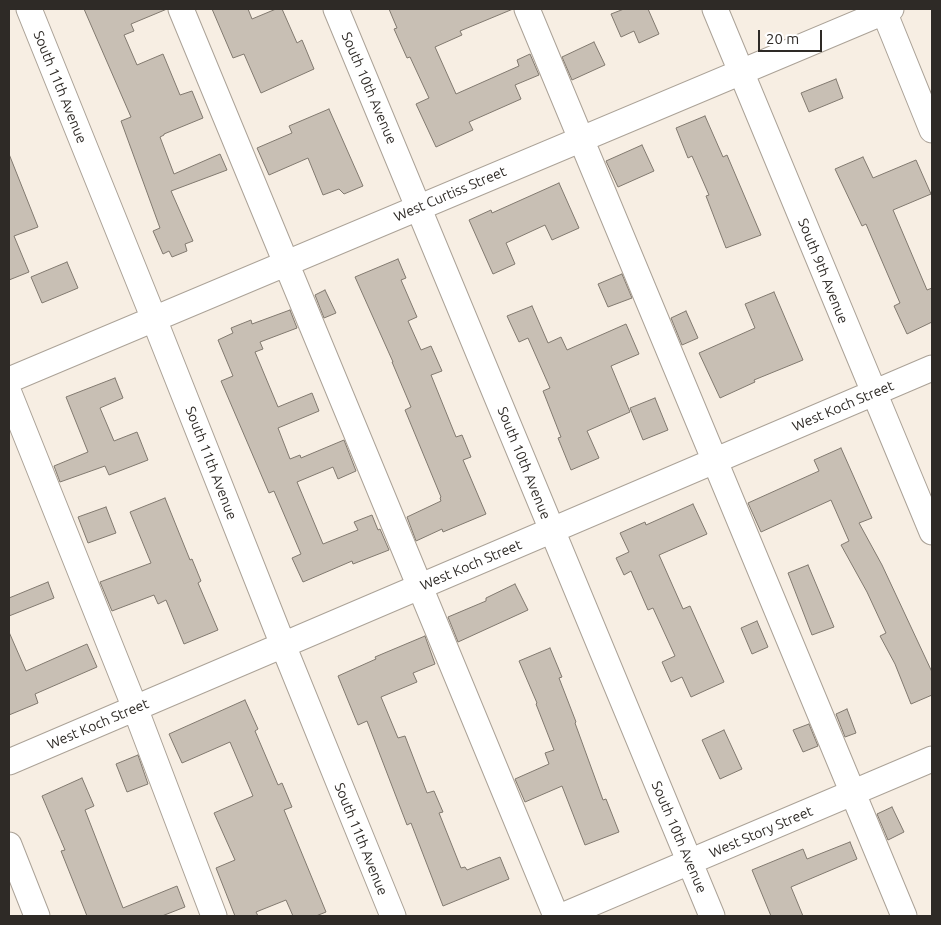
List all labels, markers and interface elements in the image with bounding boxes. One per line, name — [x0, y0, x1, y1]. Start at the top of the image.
scale bar — [761, 20, 825, 52]
street label: South 11th Avenue — [30, 28, 90, 146]
street label: South 10th Avenue — [338, 30, 400, 146]
text: 20 m — [766, 30, 799, 47]
street label: West Curtiss Street — [391, 163, 509, 225]
street label: South 9th Avenue — [794, 216, 852, 326]
street label: West Koch Street — [790, 377, 896, 435]
street label: South 11th Avenue — [182, 404, 240, 522]
street label: South 10th Avenue — [494, 404, 554, 522]
street label: West Koch Street — [418, 536, 524, 594]
street label: West Koch Street — [45, 695, 151, 753]
street label: South 10th Avenue — [648, 779, 710, 895]
street label: South 11th Avenue — [331, 780, 391, 898]
street label: West Story Street — [707, 803, 815, 861]

